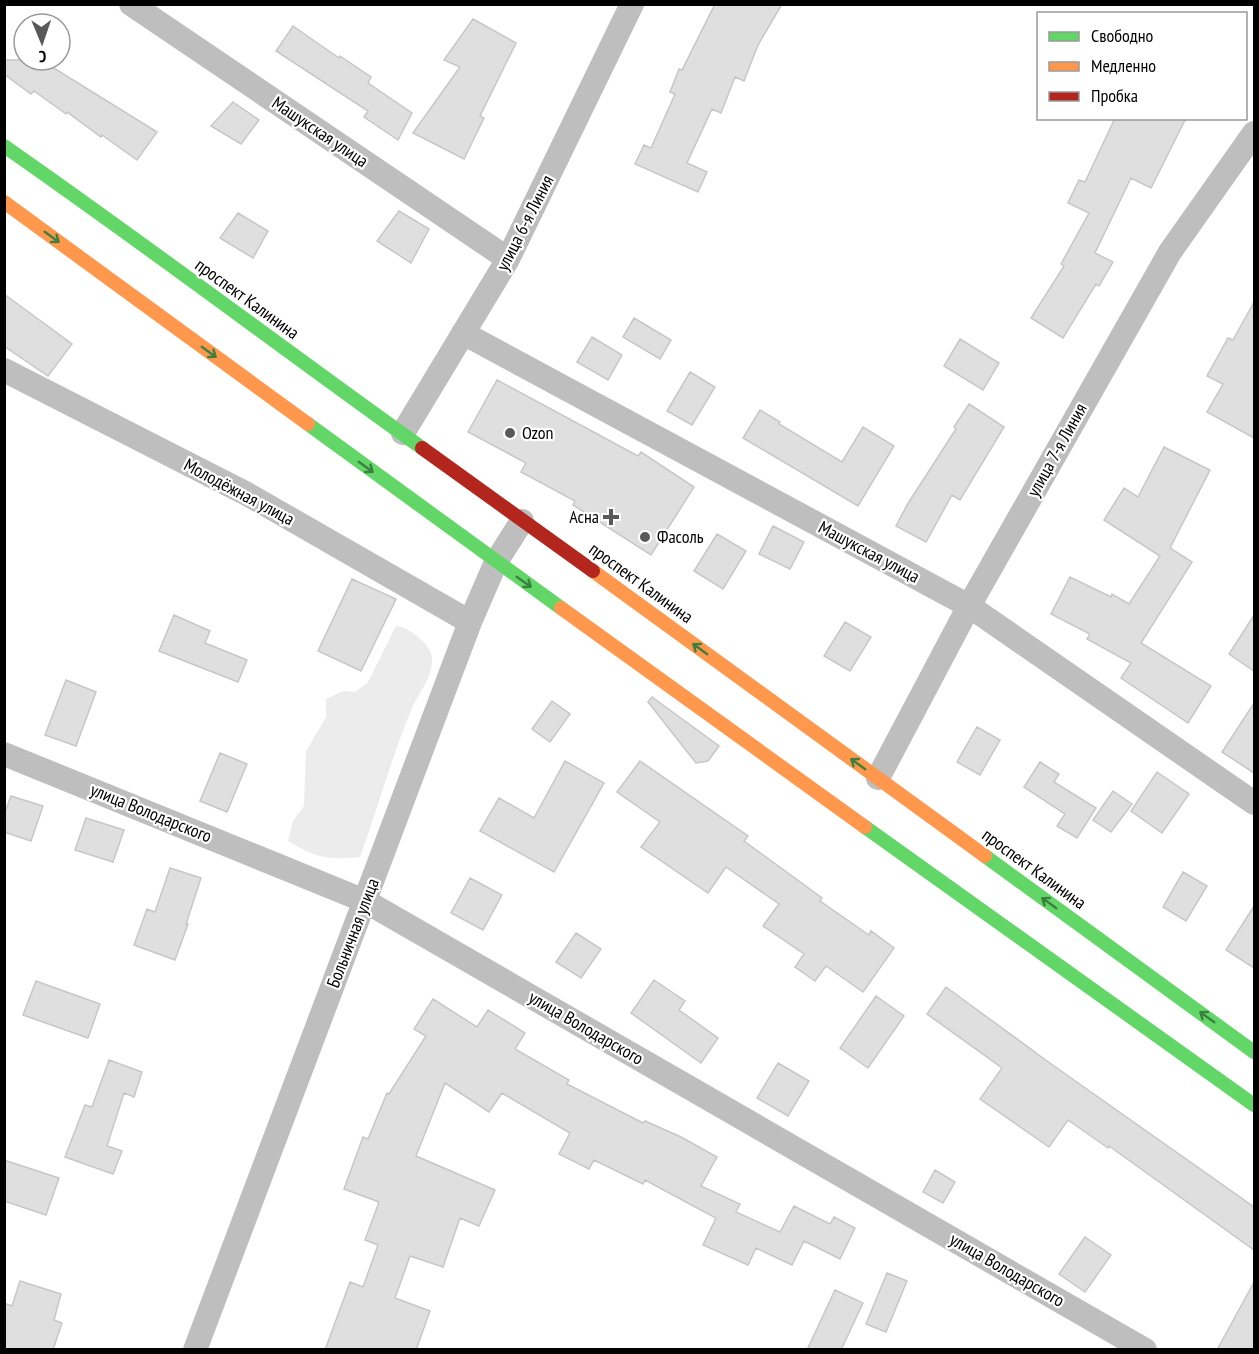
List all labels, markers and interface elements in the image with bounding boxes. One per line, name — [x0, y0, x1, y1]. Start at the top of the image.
north arrow — [12, 12, 72, 72]
legend — [1037, 12, 1247, 120]
text: Свободно — [1091, 24, 1154, 47]
text: С — [38, 47, 47, 67]
text: Медленно — [1091, 54, 1156, 77]
text: Пробка — [1091, 84, 1138, 107]
street label: Машукская улица — [268, 91, 373, 172]
street label: улица 6-я Линия — [491, 171, 559, 275]
one-way arrow — [43, 230, 59, 243]
street label: проспект Калинина — [191, 253, 304, 344]
one-way arrow — [201, 346, 217, 358]
street label: улица 7-я Линия — [1021, 399, 1092, 501]
place label: Ozon — [522, 421, 554, 444]
marker: Ozon — [503, 426, 517, 440]
street label: Молодёжная улица — [180, 453, 298, 530]
one-way arrow — [358, 461, 374, 473]
place label: Асна — [569, 505, 599, 528]
marker: Асна — [604, 510, 618, 524]
street label: Машукская улица — [815, 515, 924, 588]
place label: Фасоль — [657, 525, 704, 548]
marker: Фасоль — [638, 530, 652, 544]
street label: проспект Калинина — [585, 537, 698, 628]
one-way arrow — [515, 576, 532, 588]
one-way arrow — [693, 642, 709, 655]
one-way arrow — [850, 757, 866, 770]
street label: улица Володарского — [87, 778, 215, 847]
street label: проспект Калинина — [978, 823, 1091, 914]
street label: Больничная улица — [321, 875, 384, 991]
one-way arrow — [1042, 897, 1058, 909]
street label: улица Володарского — [525, 985, 648, 1070]
one-way arrow — [1200, 1011, 1216, 1024]
street label: улица Володарского — [946, 1227, 1069, 1312]

